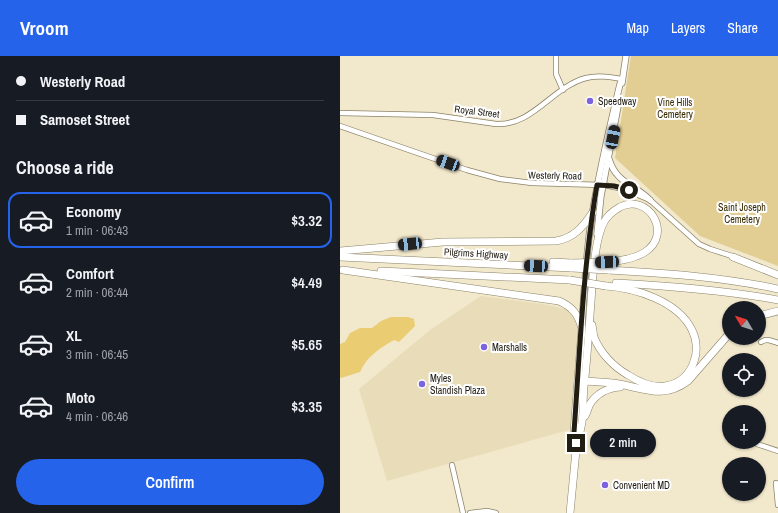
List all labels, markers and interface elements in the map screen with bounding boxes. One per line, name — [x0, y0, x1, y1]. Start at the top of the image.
text: Vroom — [20, 15, 69, 41]
text: Map — [627, 19, 649, 37]
text: Layers — [671, 19, 705, 37]
text: Share — [727, 19, 758, 37]
text: Westerly Road — [40, 71, 125, 92]
place label: Speedway — [598, 95, 637, 108]
marker: Speedway — [585, 96, 595, 106]
park label: Vine Hills Cemetery — [657, 96, 694, 121]
street label: Royal Street — [454, 102, 501, 121]
text: Samoset Street — [40, 109, 130, 130]
car — [605, 124, 621, 150]
car — [435, 153, 461, 173]
text: Choose a ride — [16, 155, 114, 180]
street label: Westerly Road — [528, 169, 582, 182]
route start — [620, 181, 638, 199]
text: Economy — [66, 201, 121, 222]
park label: Saint Joseph Cemetery — [718, 201, 766, 226]
icon: car — [18, 202, 54, 238]
text: $3.32 — [291, 210, 322, 231]
text: 1 min · 06:43 — [66, 222, 128, 239]
car — [397, 237, 423, 251]
street label: Pilgrims Highway — [444, 245, 509, 262]
car — [595, 256, 619, 268]
car — [524, 259, 548, 273]
text: Comfort — [66, 263, 114, 284]
icon: car — [18, 264, 54, 300]
text: $4.49 — [291, 272, 322, 293]
text: 2 min · 06:44 — [66, 284, 128, 301]
north arrow — [722, 301, 766, 345]
map controls — [722, 301, 766, 501]
text: XL — [66, 325, 82, 346]
icon: car — [18, 326, 54, 362]
text: $5.65 — [291, 334, 322, 355]
place label: Marshalls — [492, 341, 527, 354]
marker: Marshalls — [479, 342, 489, 352]
text: 3 min · 06:45 — [66, 346, 128, 363]
button: locate — [722, 353, 766, 397]
place label: Myles Standish Plaza — [430, 372, 486, 397]
marker: Myles Standish Plaza — [417, 379, 427, 389]
text: Moto — [66, 387, 95, 408]
icon: car — [18, 388, 54, 424]
text: $3.35 — [291, 396, 322, 417]
button: + — [722, 405, 766, 449]
text: 4 min · 06:46 — [66, 408, 128, 425]
callout: 2 min — [590, 429, 656, 457]
route end — [567, 434, 585, 452]
text: 2 min — [609, 434, 637, 451]
button: − — [722, 457, 766, 501]
button: Confirm — [16, 459, 324, 505]
place label: Convenient MD — [613, 479, 670, 492]
marker: Convenient MD — [600, 480, 610, 490]

